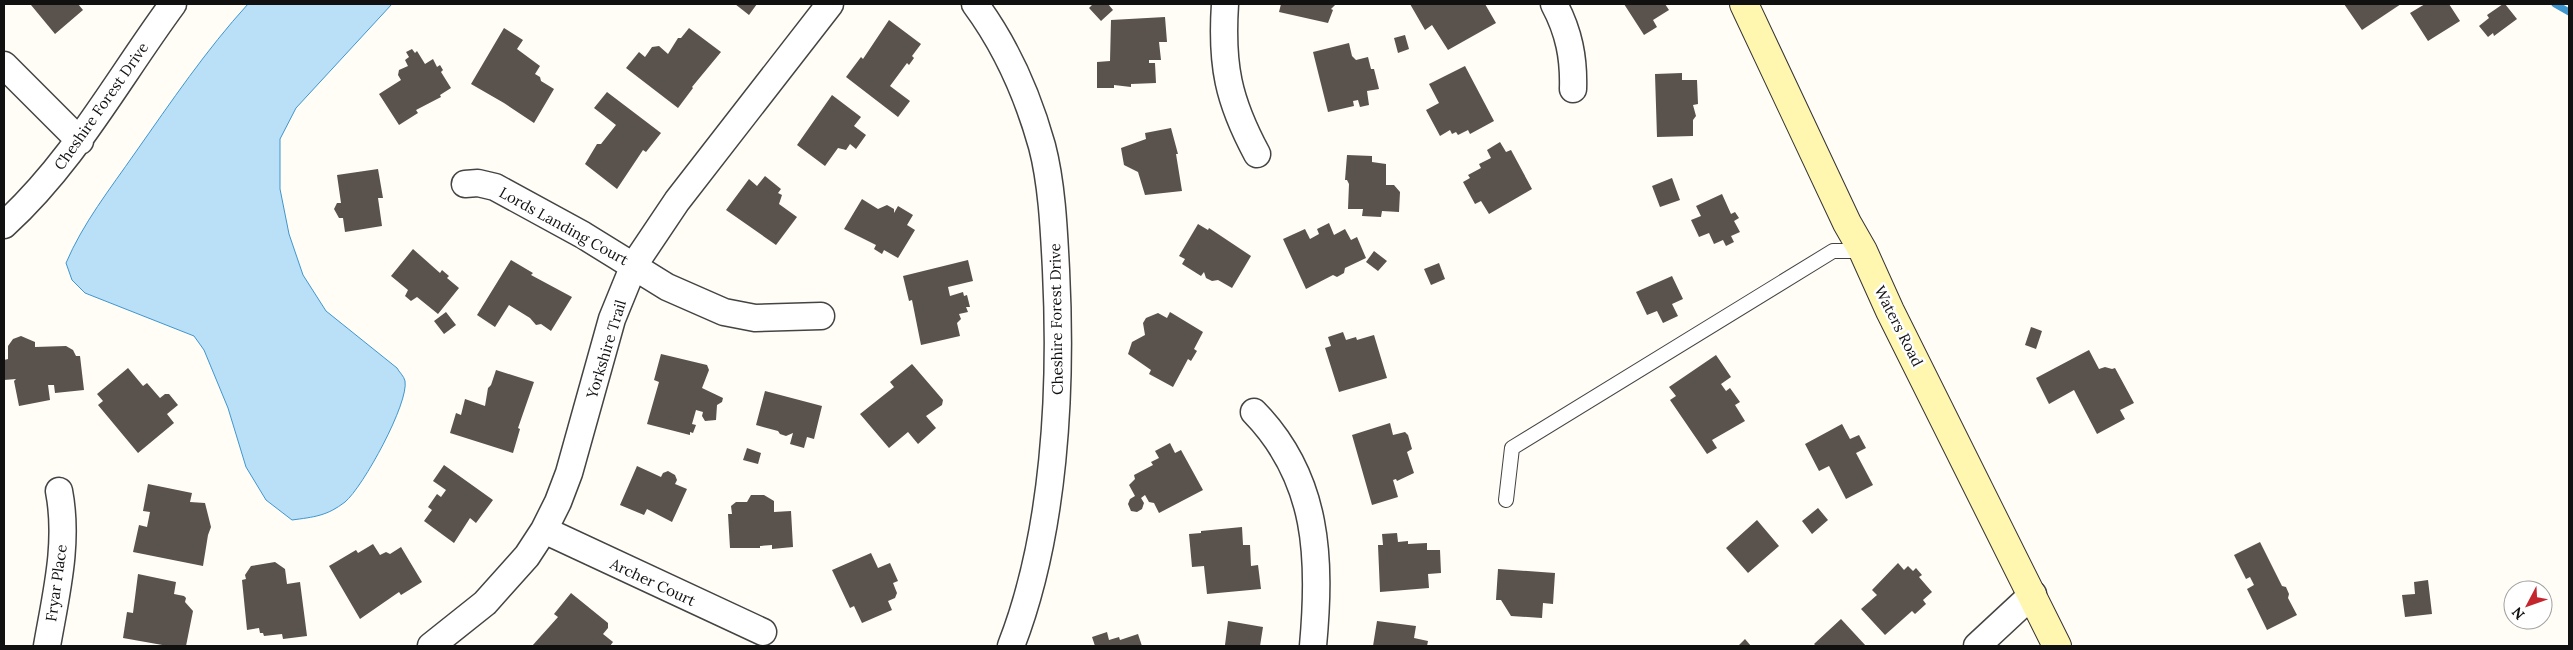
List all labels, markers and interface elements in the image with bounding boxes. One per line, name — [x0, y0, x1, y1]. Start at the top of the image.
street label: Cheshire Forest Drive — [50, 38, 152, 174]
street label: Lords Landing Court — [496, 183, 632, 269]
street label: Cheshire Forest Drive — [1045, 243, 1067, 395]
street label: Waters Road — [1871, 282, 1927, 370]
street label: Yorkshire Trail — [582, 297, 630, 402]
street label: Fryar Place — [41, 543, 71, 623]
street label: Archer Court — [606, 554, 699, 610]
north arrow — [2503, 580, 2553, 630]
text: N — [2508, 603, 2529, 624]

